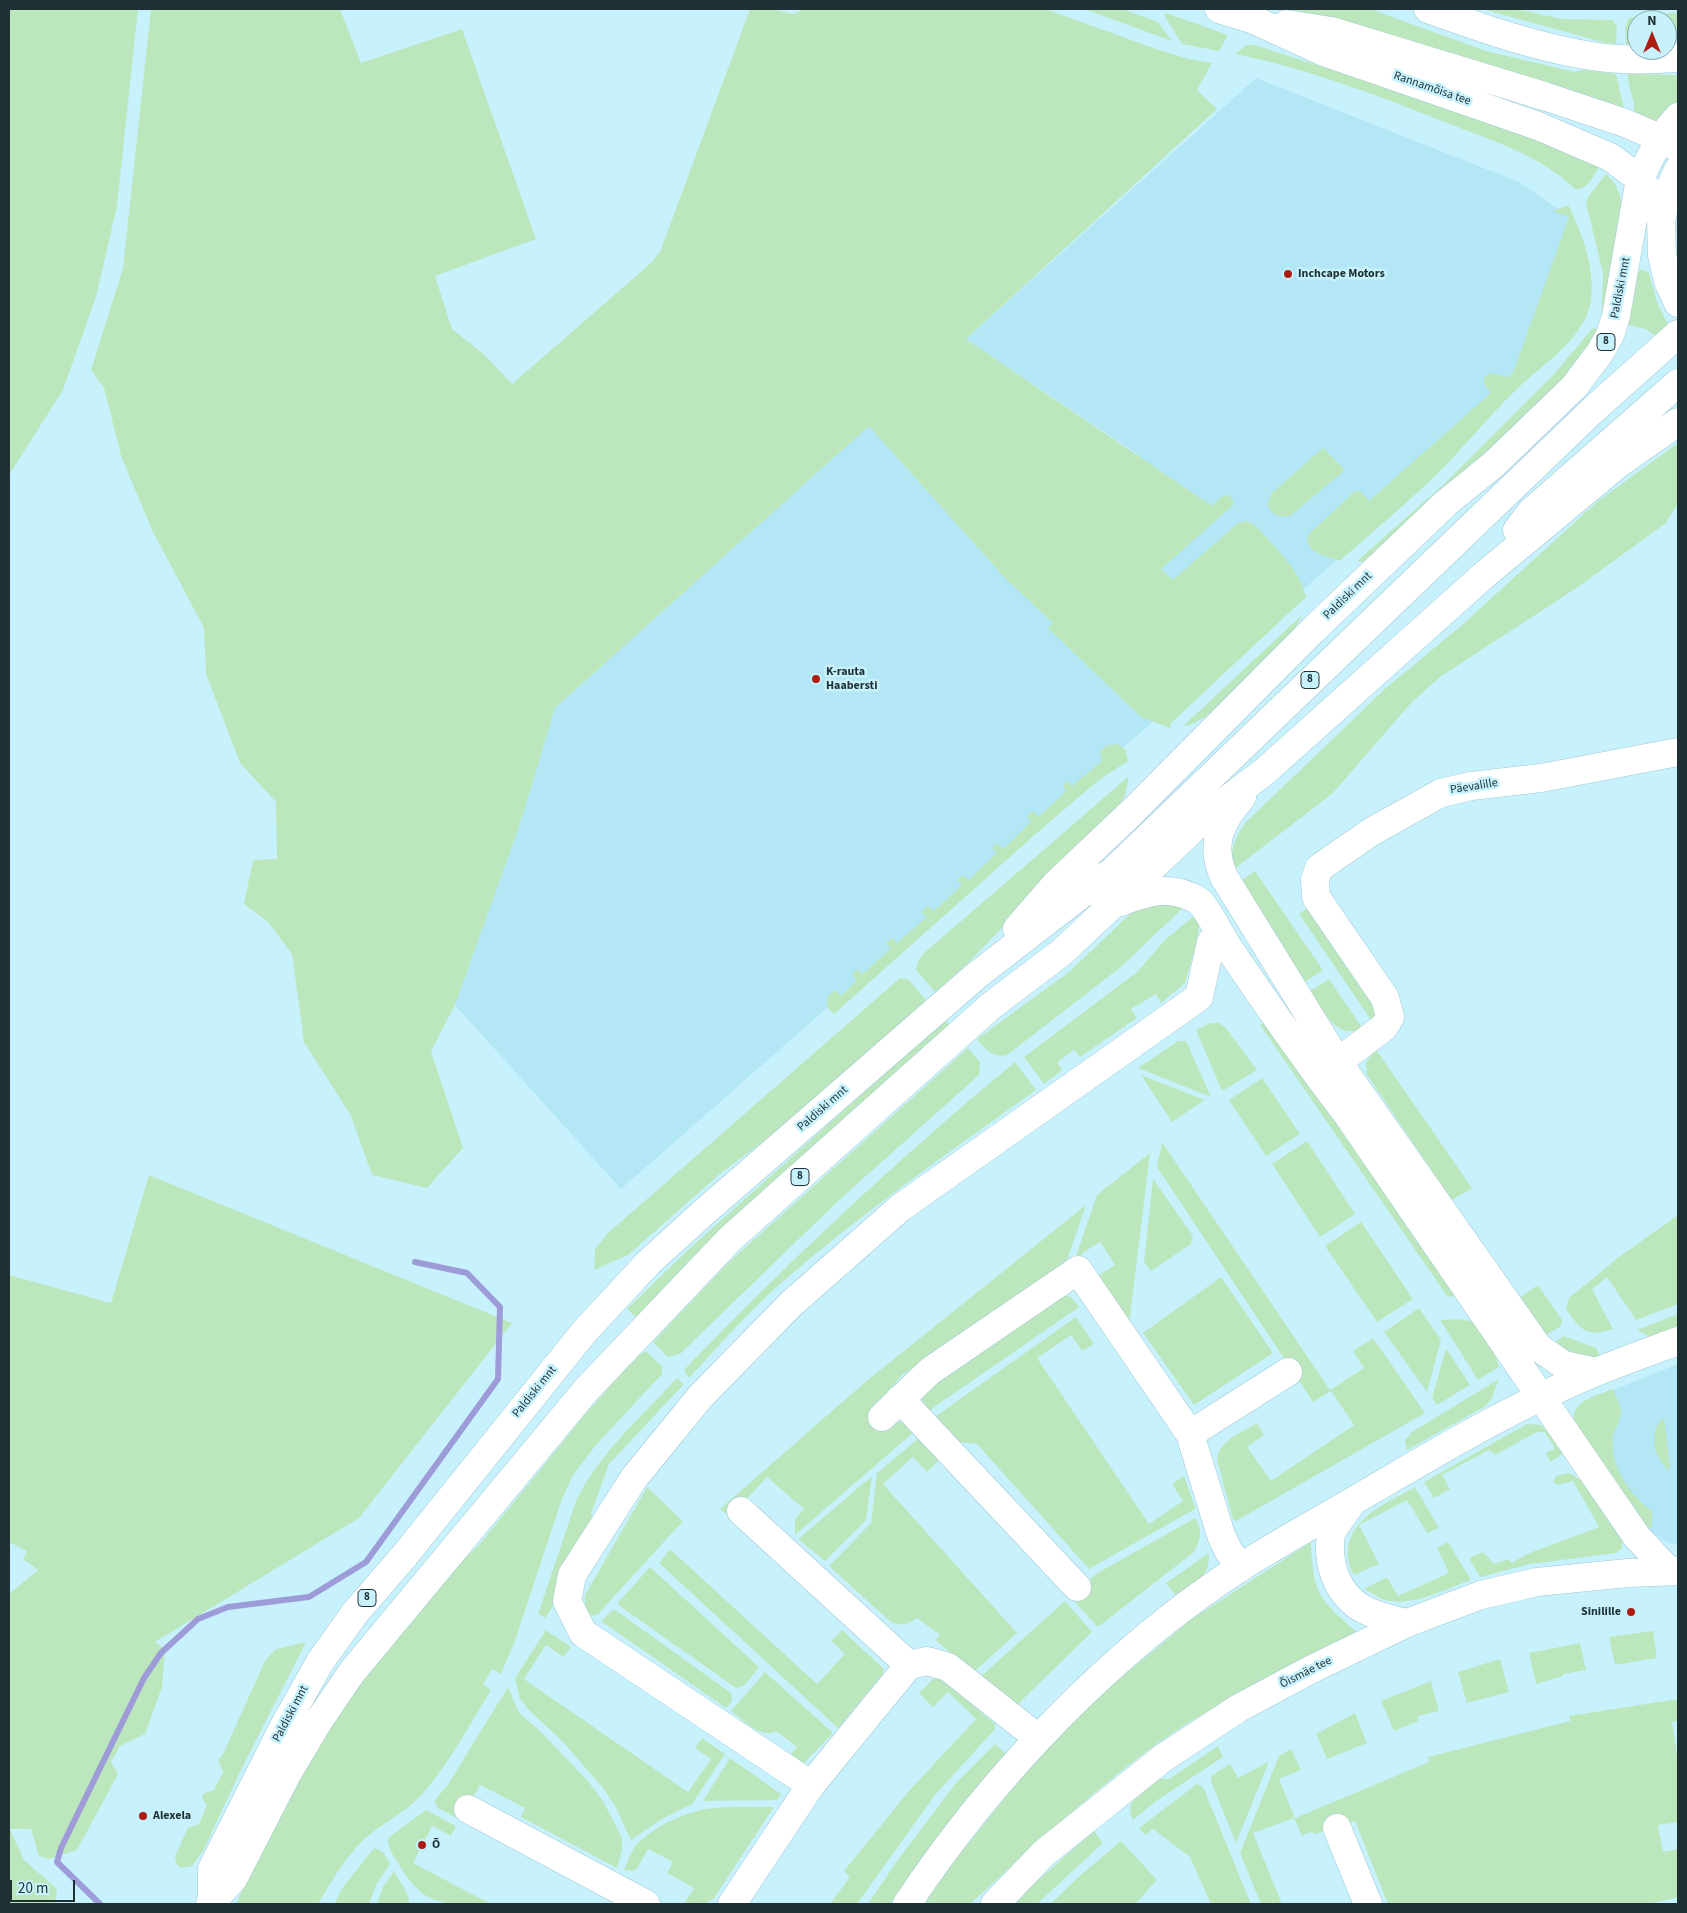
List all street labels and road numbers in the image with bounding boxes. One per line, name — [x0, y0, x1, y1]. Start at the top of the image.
street label: Rannamõisa tee — [1392, 69, 1472, 109]
street label: Paldiski mnt — [1608, 256, 1634, 320]
road number: 8 — [1597, 334, 1615, 351]
street label: Paldiski mnt — [1321, 569, 1375, 623]
road number: 8 — [1301, 672, 1319, 688]
street label: Päevalille — [1449, 776, 1499, 798]
street label: Paldiski mnt — [795, 1083, 851, 1135]
road number: 8 — [791, 1168, 809, 1186]
street label: Paldiski mnt — [510, 1363, 560, 1421]
road number: 8 — [358, 1590, 376, 1606]
street label: Õismäe tee — [1278, 1654, 1334, 1692]
street label: Paldiski mnt — [270, 1683, 312, 1745]

